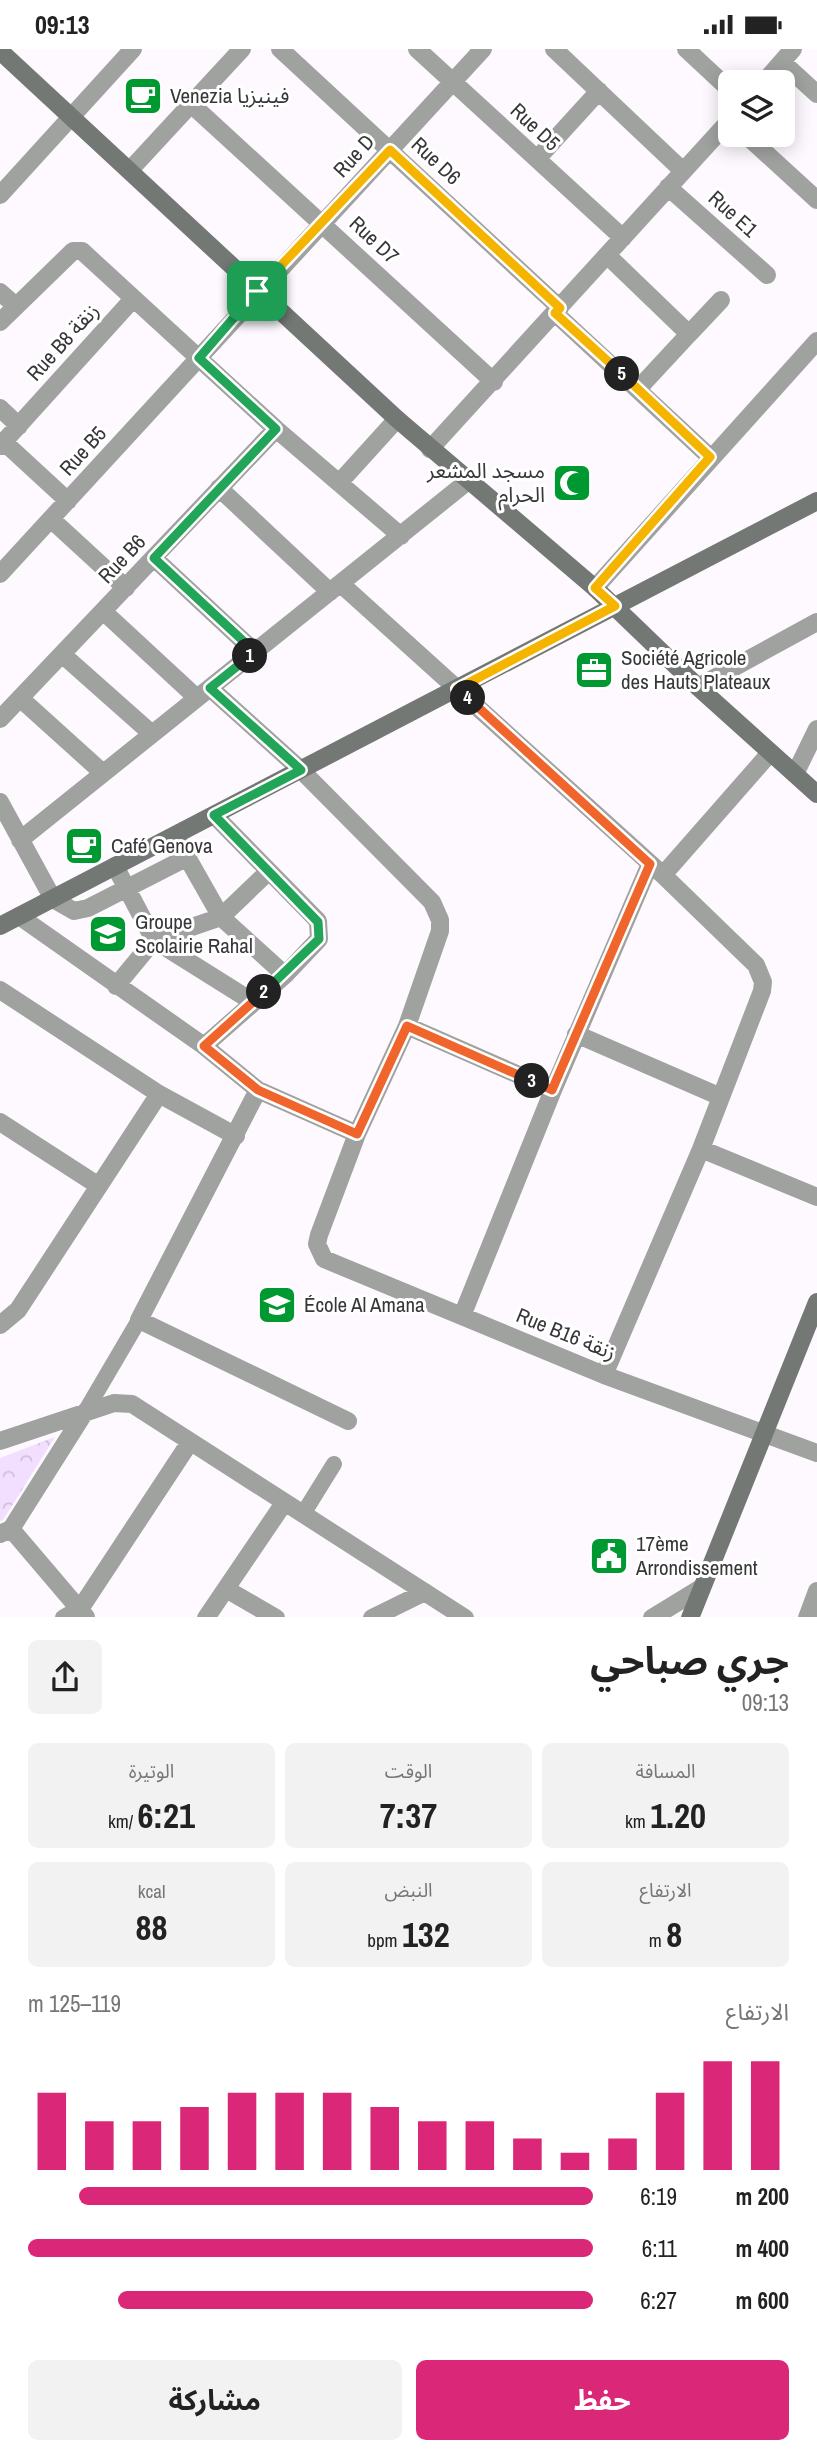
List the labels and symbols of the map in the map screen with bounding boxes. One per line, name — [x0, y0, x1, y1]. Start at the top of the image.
cafe icon: Venezia فينيزيا — [122, 75, 164, 117]
place label: Venezia فينيزيا — [170, 81, 289, 110]
street label: Rue D5 — [504, 96, 567, 157]
street label: Rue D — [327, 128, 381, 184]
street label: Rue D6 — [405, 130, 468, 191]
street label: Rue E1 — [702, 184, 765, 244]
street label: Rue D7 — [343, 209, 406, 270]
pin — [227, 261, 287, 321]
street label: Rue B8 زنقة — [20, 296, 105, 387]
pin: 5 — [604, 357, 640, 391]
street label: Rue B5 — [53, 420, 113, 482]
place label: مسجد المشعر الحرام — [426, 456, 545, 511]
mosque icon: مسجد المشعر الحرام — [551, 462, 593, 504]
street label: Rue B6 — [91, 528, 152, 590]
pin: 1 — [232, 639, 268, 673]
place label: Société Agricole des Hauts Plateaux — [621, 643, 771, 696]
office icon: Société Agricole des Hauts Plateaux — [573, 649, 615, 691]
pin: 4 — [450, 681, 486, 715]
cafe icon: Café Genova — [63, 825, 105, 867]
place label: Café Genova — [111, 831, 213, 860]
place label: Groupe Scolairie Rahal — [135, 907, 253, 960]
school or university icon: Groupe Scolairie Rahal — [87, 913, 129, 955]
pin: 2 — [246, 975, 282, 1009]
pin: 3 — [514, 1063, 550, 1099]
school or university icon: École Al Amana — [256, 1284, 298, 1326]
place label: École Al Amana — [304, 1290, 425, 1319]
street label: Rue B16 زنقة — [512, 1300, 620, 1367]
place label: 17ème Arrondissement — [635, 1529, 758, 1582]
public building icon: 17ème Arrondissement — [588, 1535, 630, 1577]

